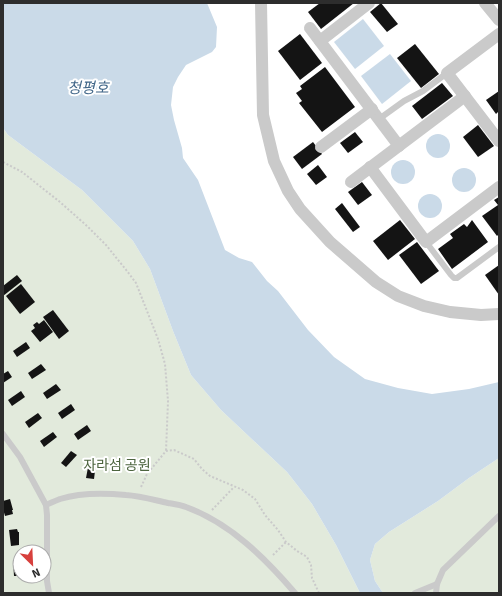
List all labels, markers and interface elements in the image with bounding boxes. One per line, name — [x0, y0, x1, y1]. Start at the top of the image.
water label: 청평호 — [67, 79, 110, 97]
park label: 자라섬 공원 — [83, 457, 151, 474]
north arrow — [12, 544, 52, 584]
text: N — [30, 565, 42, 580]

